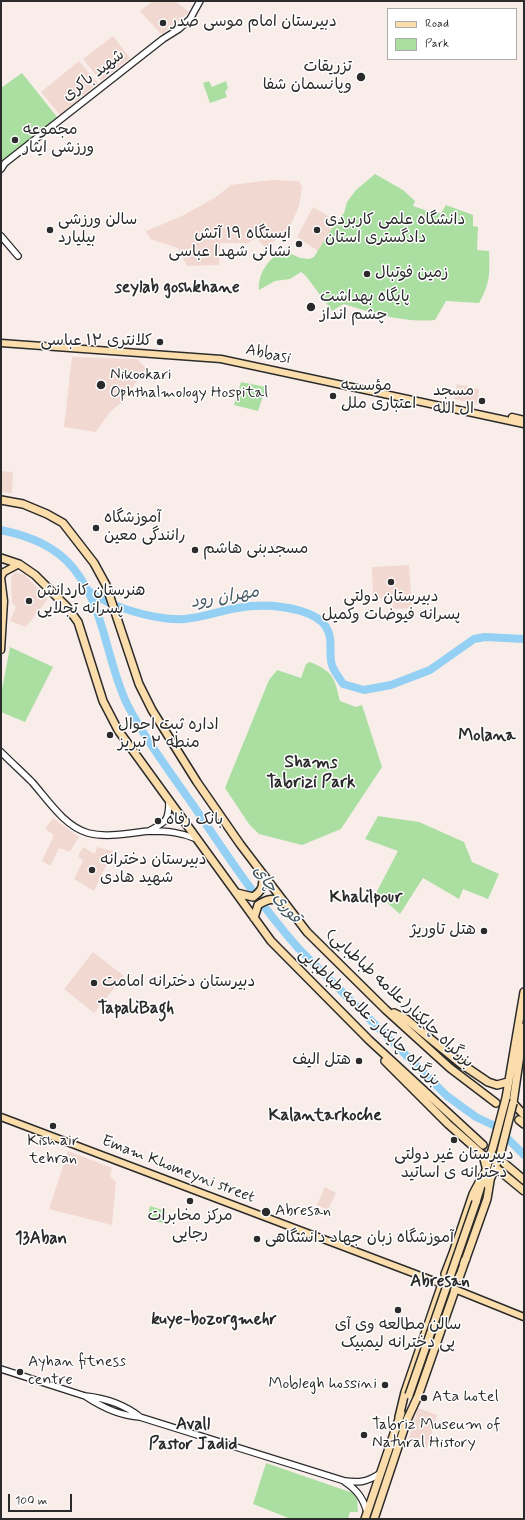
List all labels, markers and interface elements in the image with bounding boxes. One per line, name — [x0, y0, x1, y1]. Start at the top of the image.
legend — [387, 8, 517, 60]
place label: دبیرستان امام موسی صدر — [171, 13, 337, 33]
text: Road — [425, 16, 449, 32]
marker: دبیرستان امام موسی صدر — [158, 18, 168, 28]
text: Park — [425, 36, 449, 52]
street label: شهید باکری — [59, 46, 129, 106]
place label: تزریقات وپانسمان شفا — [263, 58, 352, 96]
marker: تزریقات وپانسمان شفا — [355, 71, 367, 83]
place label: مجموعه ورزشی ایثار — [23, 121, 94, 159]
marker: مجموعه ورزشی ایثار — [10, 135, 20, 145]
place label: سالن ورزشی بیلیارد — [58, 211, 137, 249]
place label: دانشگاه علمی کاربردی دادگستری استان — [325, 211, 465, 249]
marker: سالن ورزشی بیلیارد — [45, 225, 55, 235]
place label: ایستگاه ۱۹ آتش نشانی شهدا عباسی — [169, 225, 291, 263]
marker: دانشگاه علمی کاربردی دادگستری استان — [312, 225, 322, 235]
marker: ایستگاه ۱۹ آتش نشانی شهدا عباسی — [294, 239, 304, 249]
place label: زمین فوتبال — [375, 264, 448, 284]
marker: زمین فوتبال — [362, 269, 372, 279]
district label: seylab goshkhane — [114, 278, 240, 298]
place label: پایگاه بهداشت چشم انداز — [320, 288, 410, 326]
marker: پایگاه بهداشت چشم انداز — [305, 301, 317, 313]
place label: کلانتری ۱۲ عباسی — [40, 332, 152, 352]
marker: کلانتری ۱۲ عباسی — [155, 337, 165, 347]
street label: Abbasi — [244, 341, 292, 369]
place label: Nikookari Ophthalmology Hospital — [110, 366, 268, 404]
place label: مؤسسه اعتباری ملل — [341, 377, 416, 415]
marker: Nikookari Ophthalmology Hospital — [95, 379, 107, 391]
place label: مسجد ال الله — [433, 382, 474, 420]
marker: مؤسسه اعتباری ملل — [328, 391, 338, 401]
marker: مسجد ال الله — [477, 396, 487, 406]
place label: آموزشگاه رانندگی معین — [104, 509, 186, 547]
marker: آموزشگاه رانندگی معین — [91, 523, 101, 533]
place label: مسجدبنی هاشم — [203, 540, 308, 560]
marker: مسجدبنی هاشم — [190, 545, 200, 555]
marker: دبیرستان دولتی پسرانه فیوضات وکمیل — [386, 577, 396, 587]
place label: هنرستان کاردانش پسرانه تجلایی — [37, 582, 145, 620]
water label: مهران رود — [189, 583, 261, 613]
place label: دبیرستان دولتی پسرانه فیوضات وکمیل — [322, 588, 460, 626]
marker: هنرستان کاردانش پسرانه تجلایی — [24, 596, 34, 606]
place label: اداره ثبت احوال منطه ۲ تبریز — [118, 716, 219, 754]
district label: Molana — [458, 726, 516, 746]
marker: اداره ثبت احوال منطه ۲ تبریز — [105, 730, 115, 740]
district label: Shams Tabrizi Park — [267, 753, 355, 793]
place label: بانک رفاه — [166, 811, 223, 831]
marker: بانک رفاه — [153, 816, 163, 826]
place label: دبیرستان دخترانه شهید هادی — [100, 851, 207, 889]
water label: قوری چای — [247, 862, 305, 928]
marker: دبیرستان دخترانه شهید هادی — [87, 865, 97, 875]
district label: Khalilpour — [330, 888, 402, 908]
place label: هتل تاوریژ — [410, 921, 476, 941]
street label: بزرگراه چایکنار(علامه طباطبایی) — [321, 925, 477, 1073]
marker: هتل تاوریژ — [479, 926, 489, 936]
street label: بزرگراه چایکنار-علامه طباطبایی — [294, 945, 444, 1091]
place label: دبیرستان دخترانه امامت — [102, 973, 255, 993]
marker: دبیرستان دخترانه امامت — [89, 978, 99, 988]
district label: TapaliBagh — [98, 999, 174, 1019]
place label: هتل الیف — [292, 1051, 351, 1071]
marker: هتل الیف — [354, 1056, 364, 1066]
district label: Kalantarkoche — [268, 1106, 382, 1126]
marker: Kish air tehran — [48, 1121, 58, 1131]
place label: Kish air tehran — [27, 1132, 79, 1170]
street label: Emam Khomeyni street — [99, 1132, 257, 1208]
marker: دبیرستان غیر دولتی دخترانه ی اساتید — [449, 1135, 459, 1145]
place label: دبیرستان غیر دولتی دخترانه ی اساتید — [394, 1146, 514, 1184]
marker: مرکز مخابرات رجایی — [185, 1196, 195, 1206]
place label: Abresan — [275, 1202, 331, 1222]
marker: Abresan — [260, 1206, 272, 1218]
place label: مرکز مخابرات رجایی — [147, 1207, 233, 1245]
district label: 13Aban — [15, 1229, 67, 1249]
place label: آموزشگاه زبان جهاد دانشگاهی — [265, 1229, 454, 1249]
marker: آموزشگاه زبان جهاد دانشگاهی — [252, 1234, 262, 1244]
district label: Abresan — [410, 1272, 470, 1292]
marker: سالن مطالعه وی آی پی دخترانه لیمبیک — [393, 1305, 403, 1315]
district label: kuye-bozorgmehr — [151, 1310, 277, 1330]
place label: سالن مطالعه وی آی پی دخترانه لیمبیک — [335, 1316, 461, 1354]
place label: Ayhan fitness centre — [28, 1353, 126, 1391]
marker: Ayhan fitness centre — [15, 1367, 25, 1377]
place label: Moblegh hossini — [268, 1375, 377, 1395]
marker: Moblegh hossini — [380, 1380, 390, 1390]
place label: Ata hotel — [432, 1388, 499, 1408]
marker: Ata hotel — [419, 1393, 429, 1403]
district label: Avall Pastor Jadid — [149, 1415, 237, 1455]
place label: Tabriz Museum of Natural History — [372, 1416, 500, 1454]
marker: Tabriz Museum of Natural History — [359, 1430, 369, 1440]
scale bar — [10, 1486, 74, 1512]
text: 100 m — [15, 1493, 47, 1509]

